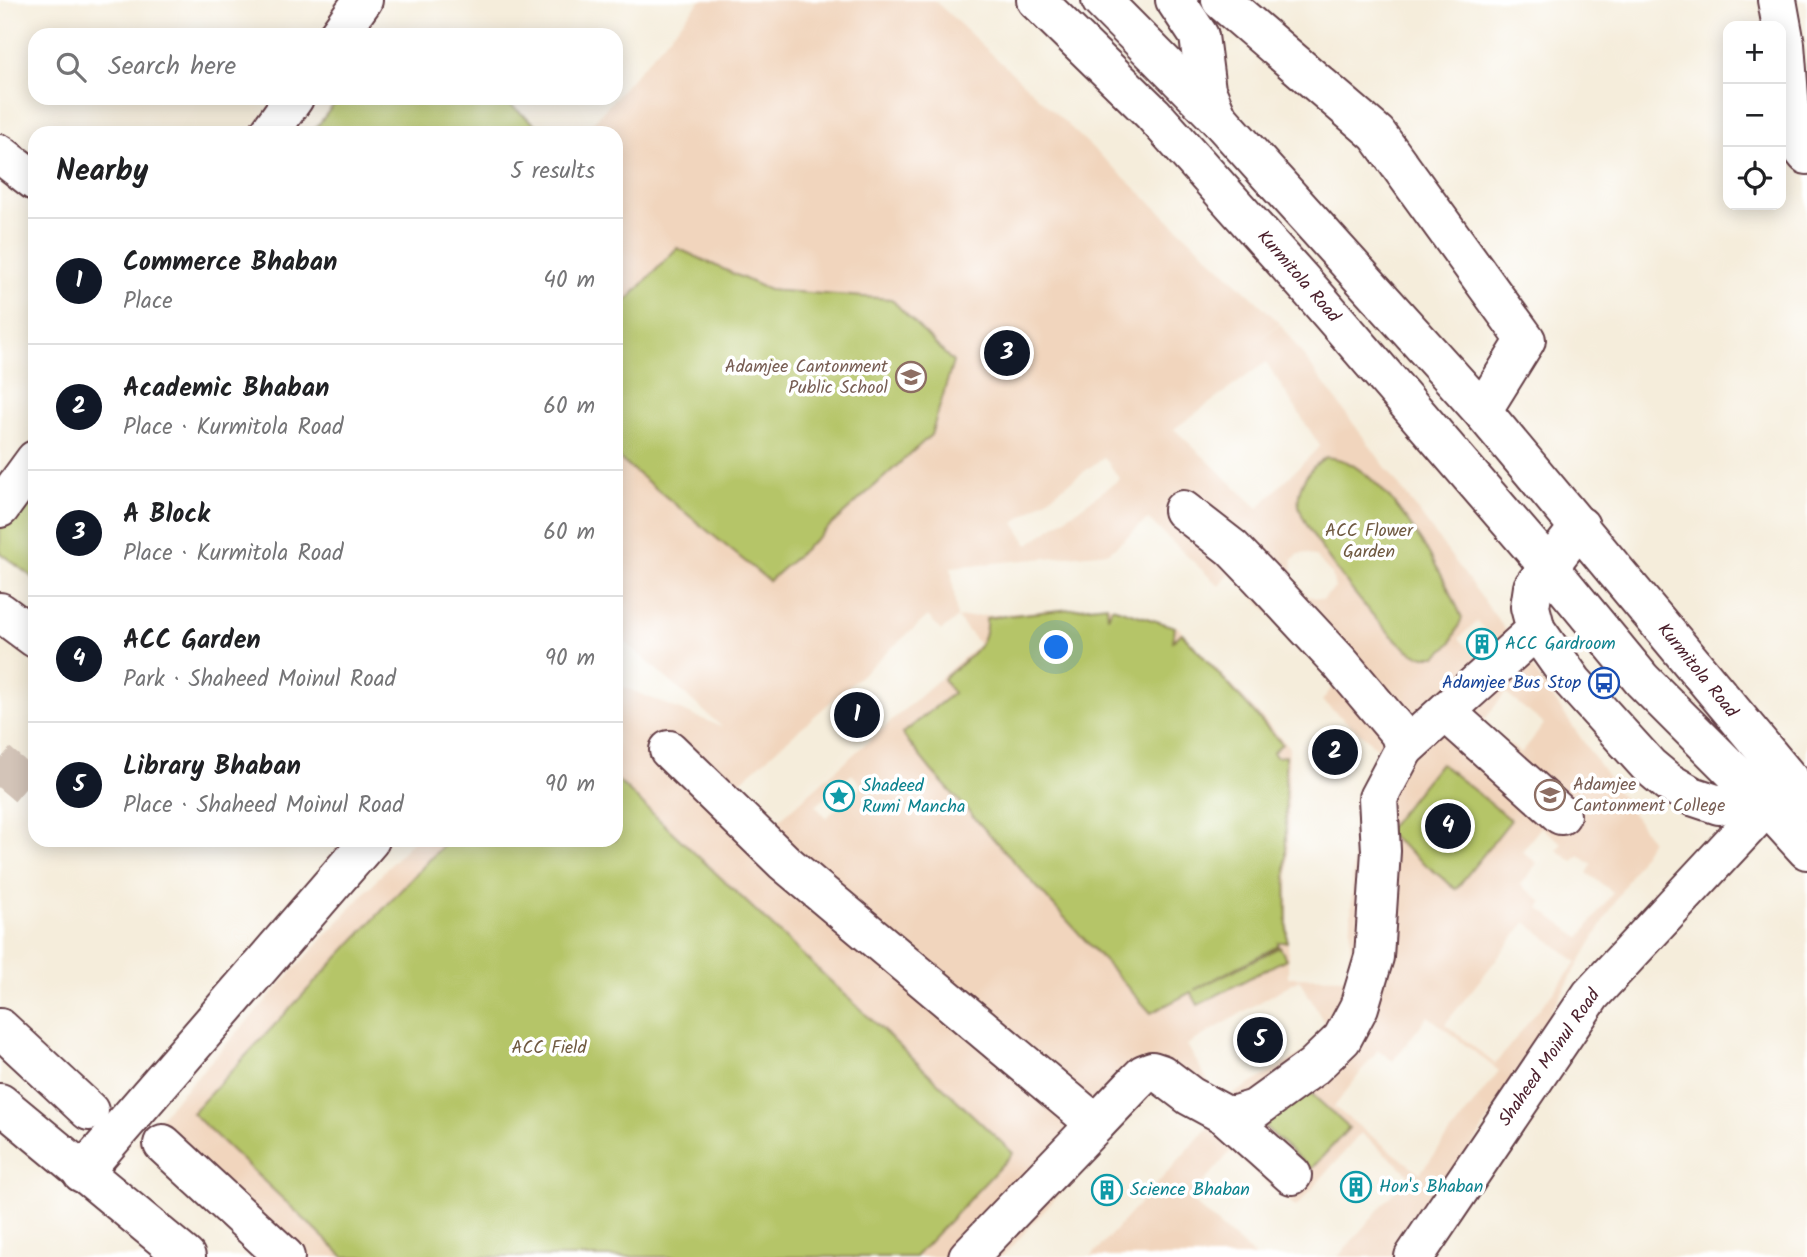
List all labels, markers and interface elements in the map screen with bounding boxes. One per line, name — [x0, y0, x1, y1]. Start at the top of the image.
map controls — [1723, 21, 1786, 210]
button: + — [1723, 21, 1786, 84]
search box — [28, 28, 623, 105]
text: Search here — [108, 46, 236, 88]
icon: search — [52, 48, 90, 86]
button: − — [1723, 84, 1786, 147]
button: locate — [1723, 147, 1786, 210]
text: Nearby — [56, 148, 148, 196]
text: 5 results — [510, 154, 595, 190]
street label: Kurmitola Road — [1249, 224, 1347, 331]
text: Commerce Bhaban — [123, 242, 338, 284]
text: 1 — [76, 263, 82, 299]
text: 40 m — [543, 263, 595, 299]
text: Place — [123, 284, 173, 320]
pin: 3 — [984, 327, 1030, 379]
place label: Adamjee Cantonment Public School — [725, 353, 889, 403]
school or university icon: Adamjee Cantonment Public School — [894, 360, 928, 394]
text: Academic Bhaban — [123, 368, 329, 410]
text: 2 — [72, 389, 86, 425]
text: 60 m — [543, 389, 595, 425]
text: Place · Kurmitola Road — [123, 410, 344, 446]
text: A Block — [123, 494, 210, 536]
text: 3 — [73, 515, 85, 551]
text: 60 m — [543, 515, 595, 551]
park label: ACC Flower Garden — [1325, 517, 1414, 567]
text: Place · Kurmitola Road — [123, 536, 344, 572]
street label: Kurmitola Road — [1649, 617, 1745, 726]
text: ACC Garden — [123, 620, 261, 662]
building icon: ACC Gardroom — [1465, 627, 1499, 661]
your location — [1039, 630, 1073, 664]
place label: ACC Gardroom — [1505, 630, 1616, 659]
text: 4 — [73, 641, 85, 677]
text: 90 m — [545, 641, 595, 677]
text: Park · Shaheed Moinul Road — [123, 662, 396, 698]
bus stop icon: Adamjee Bus Stop — [1587, 666, 1621, 700]
place label: Adamjee Bus Stop — [1442, 669, 1581, 698]
pin: 1 — [834, 689, 880, 741]
pin: 2 — [1312, 726, 1358, 778]
text: Library Bhaban — [123, 746, 301, 788]
text: 5 — [73, 767, 85, 803]
text: 90 m — [545, 767, 595, 803]
place label: Adamjee Cantonment College — [1573, 771, 1725, 821]
place label: Shadeed Rumi Mancha — [862, 772, 965, 822]
school or university icon: Adamjee Cantonment College — [1533, 778, 1567, 812]
place icon: Shadeed Rumi Mancha — [822, 779, 856, 813]
text: Place · Shaheed Moinul Road — [123, 788, 404, 824]
pin: 4 — [1425, 800, 1471, 852]
street label: Shaheed Moinul Road — [1492, 982, 1609, 1133]
pin: 5 — [1237, 1014, 1283, 1066]
park label: ACC Field — [512, 1034, 587, 1063]
building icon: Hon's Bhaban — [1339, 1170, 1373, 1204]
building icon: Science Bhaban — [1090, 1173, 1124, 1207]
place label: Hon's Bhaban — [1379, 1173, 1483, 1202]
place label: Science Bhaban — [1130, 1176, 1250, 1205]

